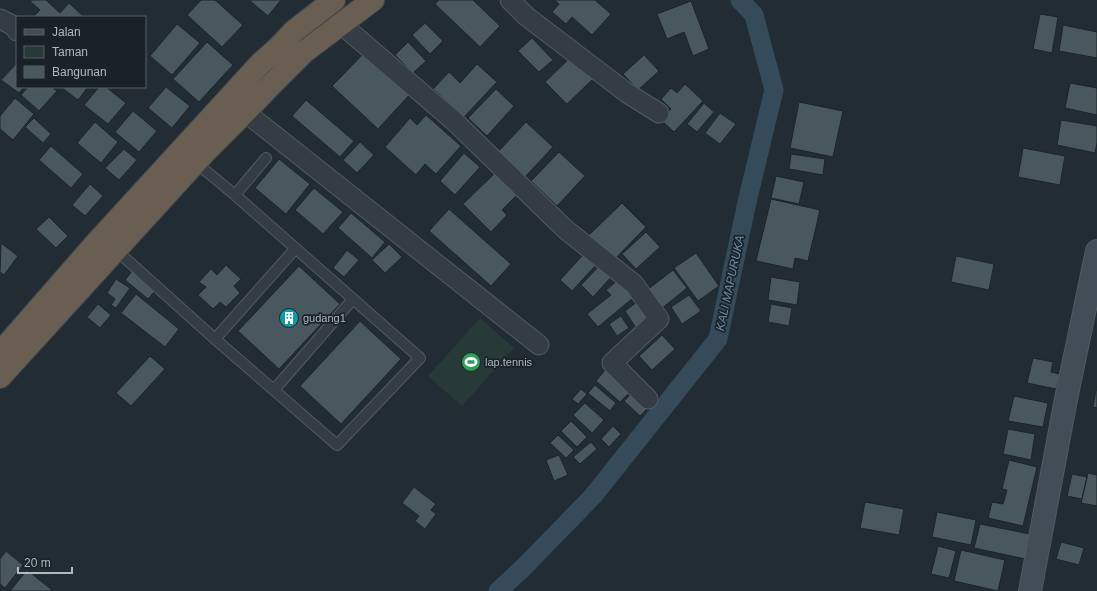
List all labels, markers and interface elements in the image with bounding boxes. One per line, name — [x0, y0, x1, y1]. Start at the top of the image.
legend — [16, 16, 146, 88]
text: Jalan — [52, 25, 81, 39]
text: Taman — [52, 45, 88, 59]
text: Bangunan — [52, 65, 107, 79]
water label: KALI MAPURUKA — [713, 234, 747, 332]
building icon: gudang1 — [278, 307, 300, 329]
place label: gudang1 — [303, 312, 346, 324]
sports icon: lap.tennis — [460, 351, 482, 373]
place label: lap.tennis — [485, 356, 533, 368]
scale bar — [18, 549, 72, 575]
text: 20 m — [24, 556, 51, 570]

